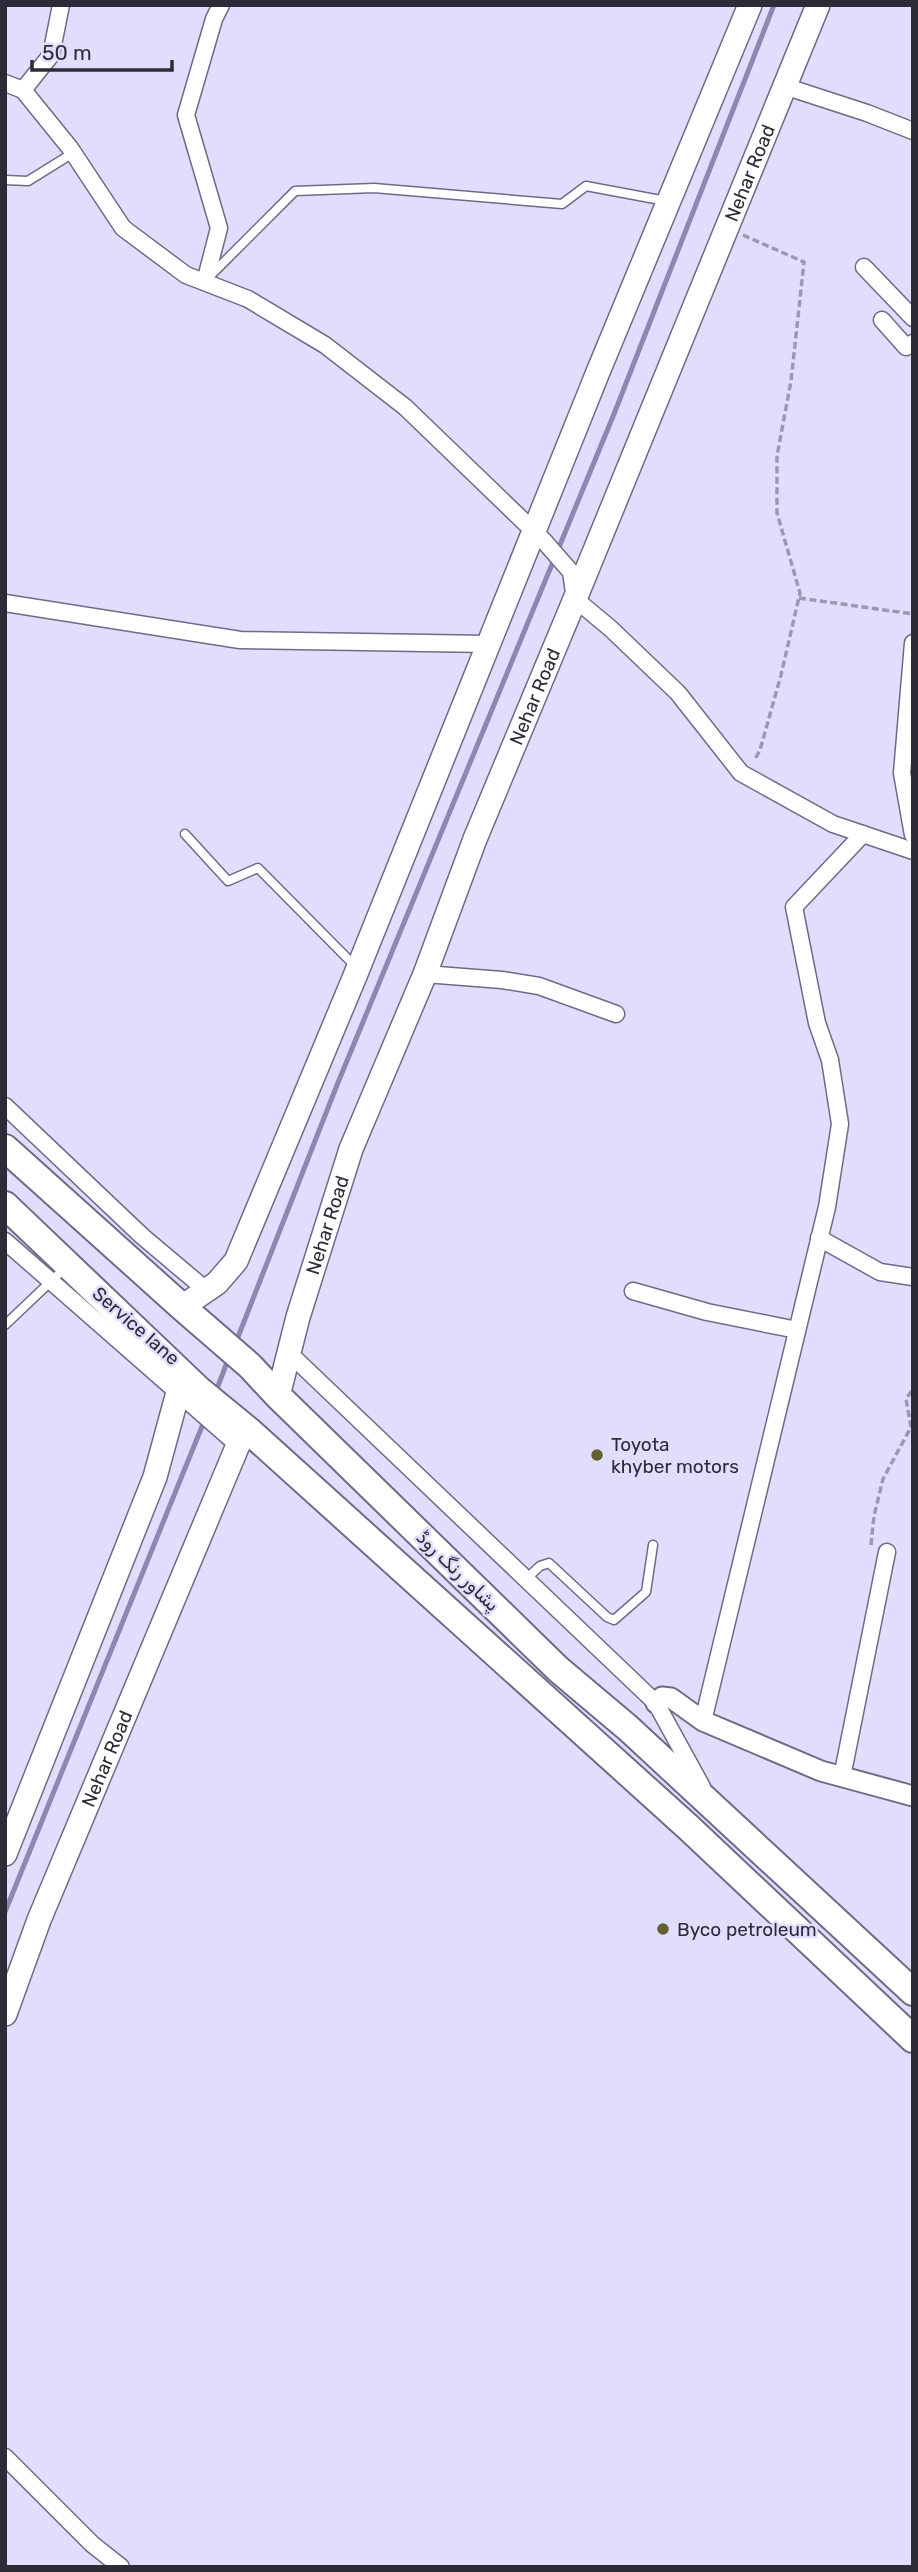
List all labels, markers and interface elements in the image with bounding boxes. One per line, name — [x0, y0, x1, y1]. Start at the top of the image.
scale bar — [32, 28, 172, 72]
text: 50 m — [42, 40, 92, 65]
street label: Nehar Road — [719, 121, 779, 225]
street label: Nehar Road — [504, 645, 565, 748]
street label: Nehar Road — [301, 1173, 353, 1277]
street label: Service lane — [88, 1282, 184, 1370]
place label: Toyota khyber motors — [611, 1433, 739, 1478]
marker: Toyota khyber motors — [589, 1447, 605, 1463]
street label: پشاور رنگ روڈ — [410, 1526, 504, 1618]
street label: Nehar Road — [76, 1707, 137, 1810]
place label: Byco petroleum — [677, 1918, 817, 1941]
marker: Byco petroleum — [655, 1921, 671, 1937]

